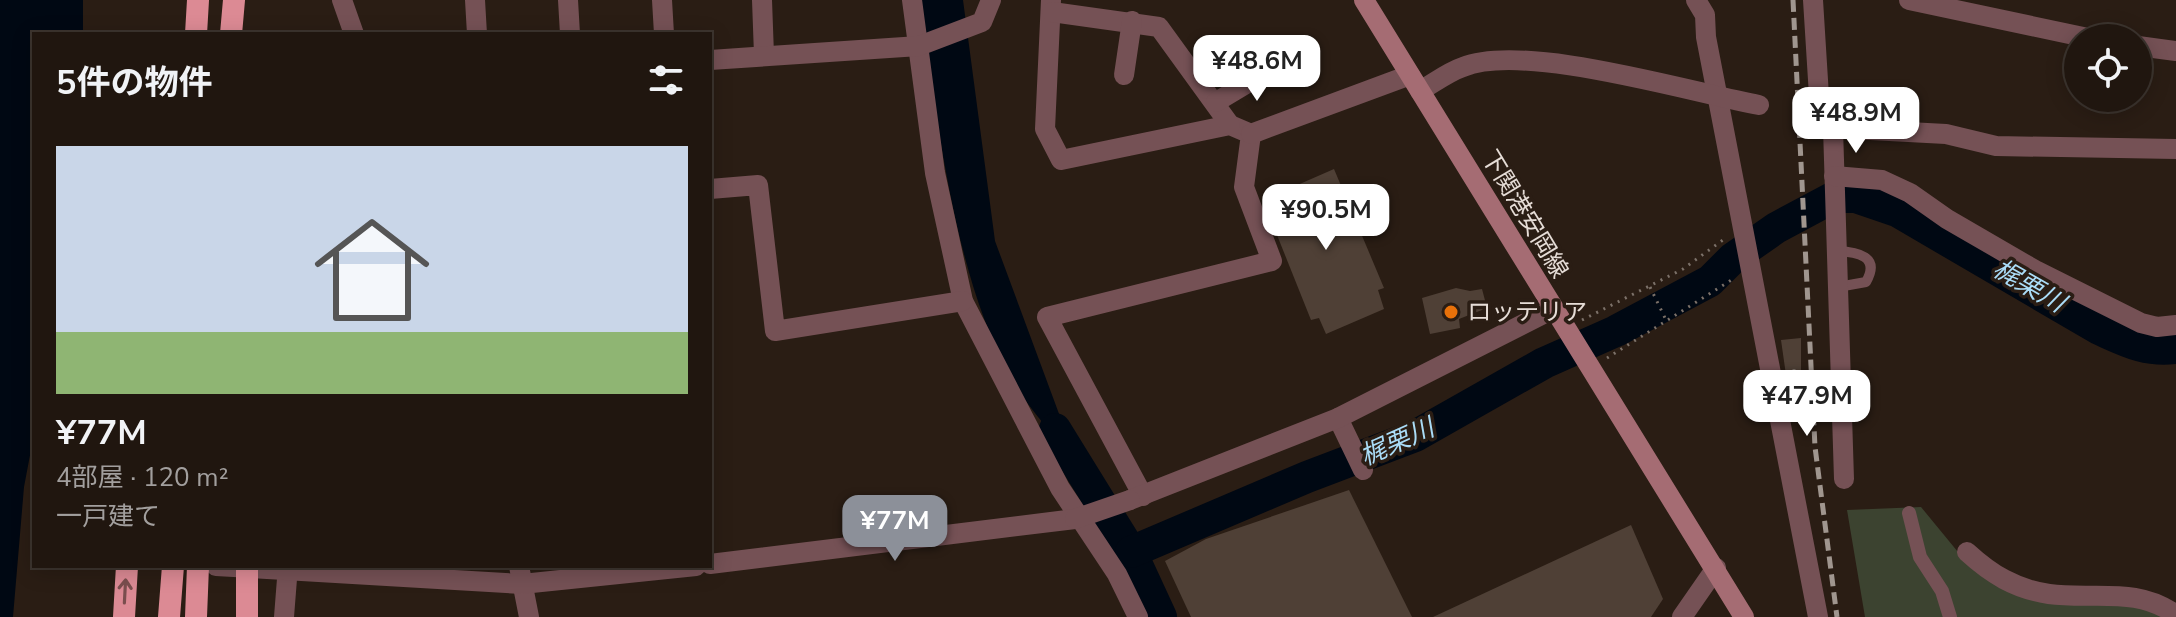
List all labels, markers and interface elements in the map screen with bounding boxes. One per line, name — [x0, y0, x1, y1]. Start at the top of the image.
map controls — [2064, 24, 2152, 112]
button: locate — [2064, 24, 2152, 112]
pin: ¥48.6M — [1192, 35, 1322, 103]
text: ¥48.6M — [1211, 43, 1303, 78]
icon: filters — [644, 58, 688, 102]
text: 5件の物件 — [56, 60, 212, 106]
pin: ¥48.9M — [1791, 87, 1921, 155]
text: ¥48.9M — [1810, 95, 1902, 130]
street label: 下関港安岡線 — [1474, 144, 1576, 284]
pin: ¥90.5M — [1261, 184, 1391, 252]
text: ¥90.5M — [1280, 192, 1372, 227]
icon: home — [300, 198, 444, 342]
water label: 梶栗川 — [1986, 251, 2074, 322]
place label: ロッテリア — [1467, 296, 1587, 328]
marker: ロッテリア — [1442, 303, 1460, 321]
pin: ¥47.9M — [1742, 370, 1872, 438]
text: ¥47.9M — [1761, 378, 1853, 413]
water label: 梶栗川 — [1354, 409, 1442, 474]
text: ¥77M — [56, 410, 147, 456]
text: 4部屋 · 120 m² — [56, 460, 229, 495]
pin: ¥77M — [848, 495, 942, 563]
text: 一戸建て — [56, 499, 160, 534]
text: ¥77M — [860, 503, 930, 538]
one-way arrow — [118, 579, 133, 605]

